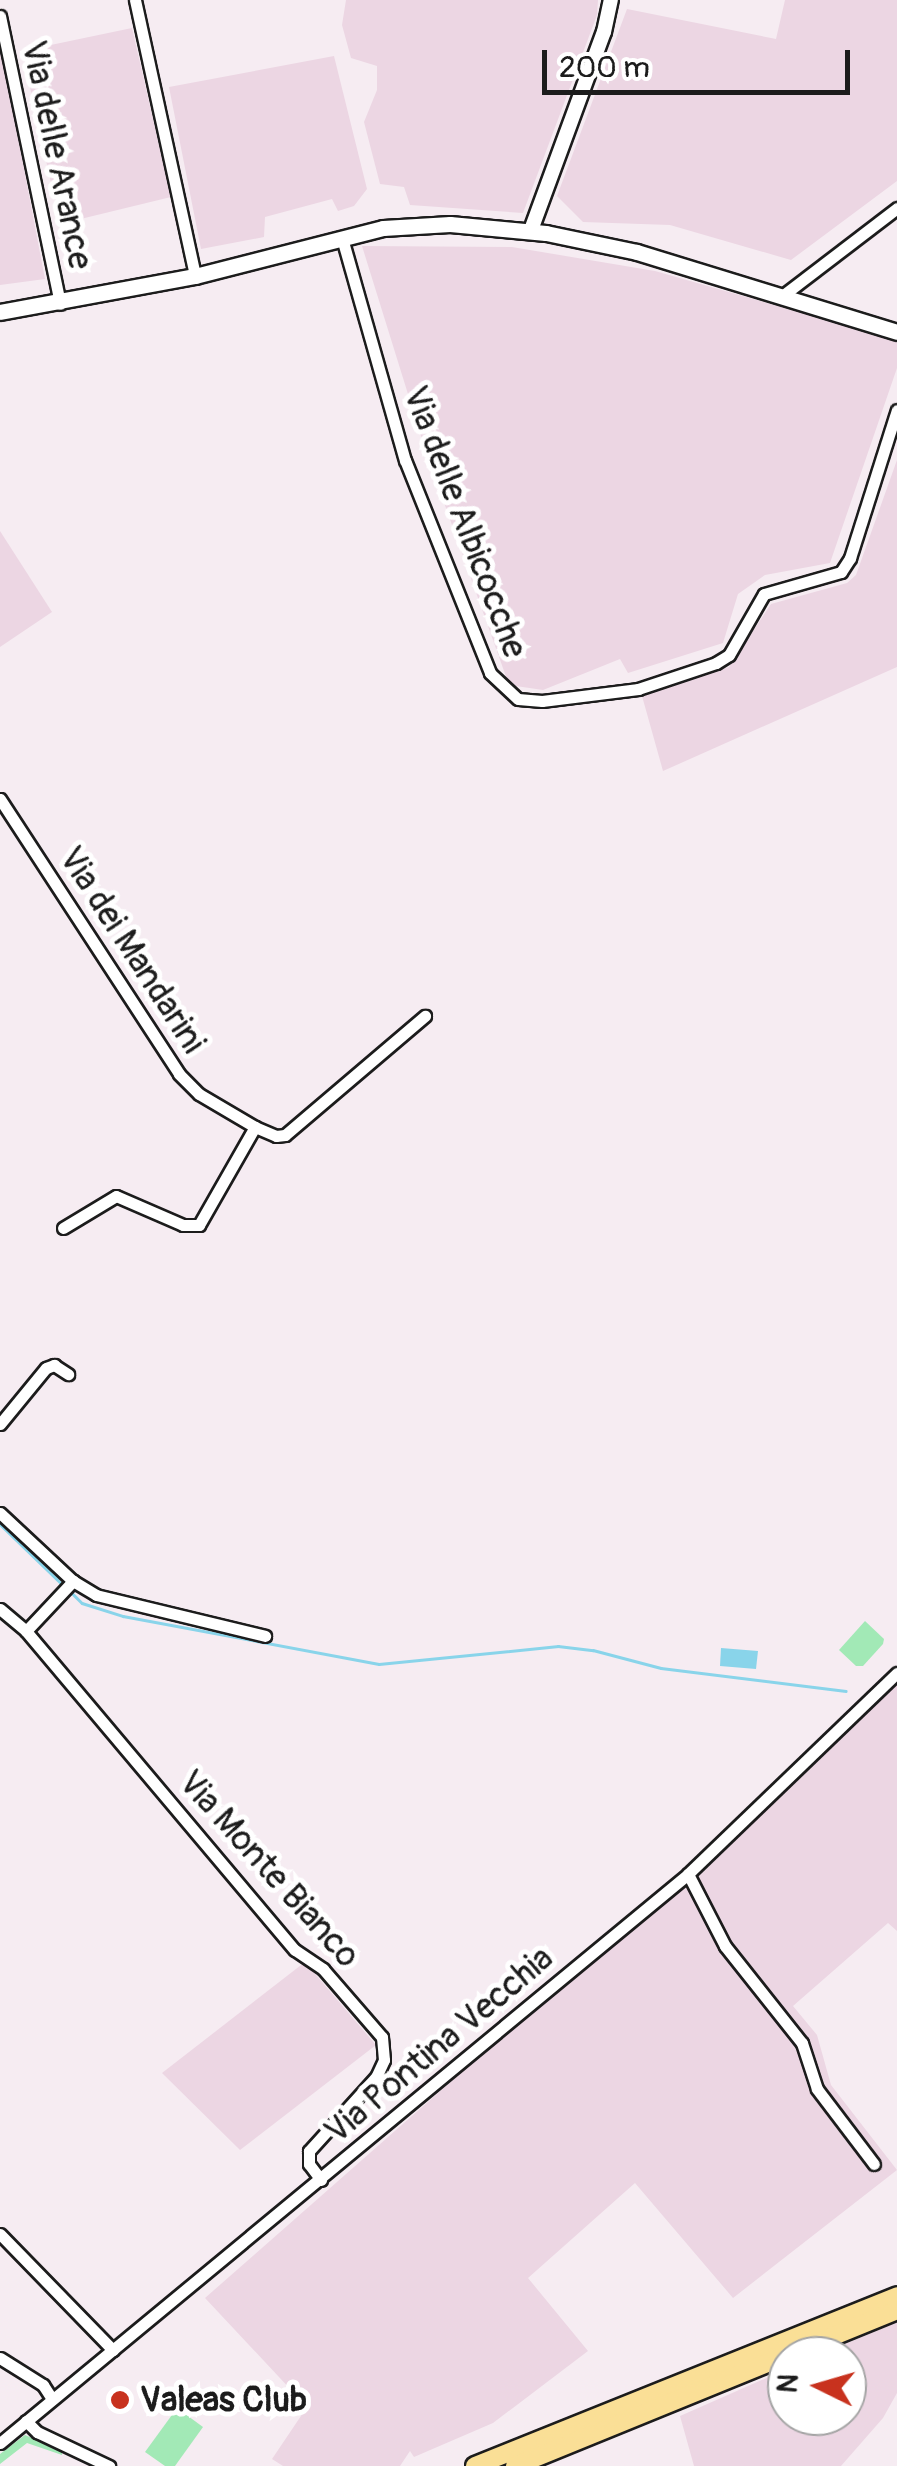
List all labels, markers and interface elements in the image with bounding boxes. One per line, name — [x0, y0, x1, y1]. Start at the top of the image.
scale bar — [547, 30, 854, 92]
street label: Via delle Arance — [12, 37, 102, 273]
text: 200 m — [559, 49, 650, 86]
street label: Via delle Albicocche — [394, 380, 536, 664]
street label: Via dei Mandarini — [50, 839, 214, 1061]
street label: Via Monte Bianco — [169, 1762, 369, 1976]
street label: Via Pontina Vecchia — [316, 1937, 562, 2153]
north arrow — [767, 2336, 867, 2436]
text: N — [770, 2373, 807, 2394]
place label: Valeas Club — [140, 2379, 307, 2421]
marker: Valeas Club — [109, 2389, 131, 2411]

